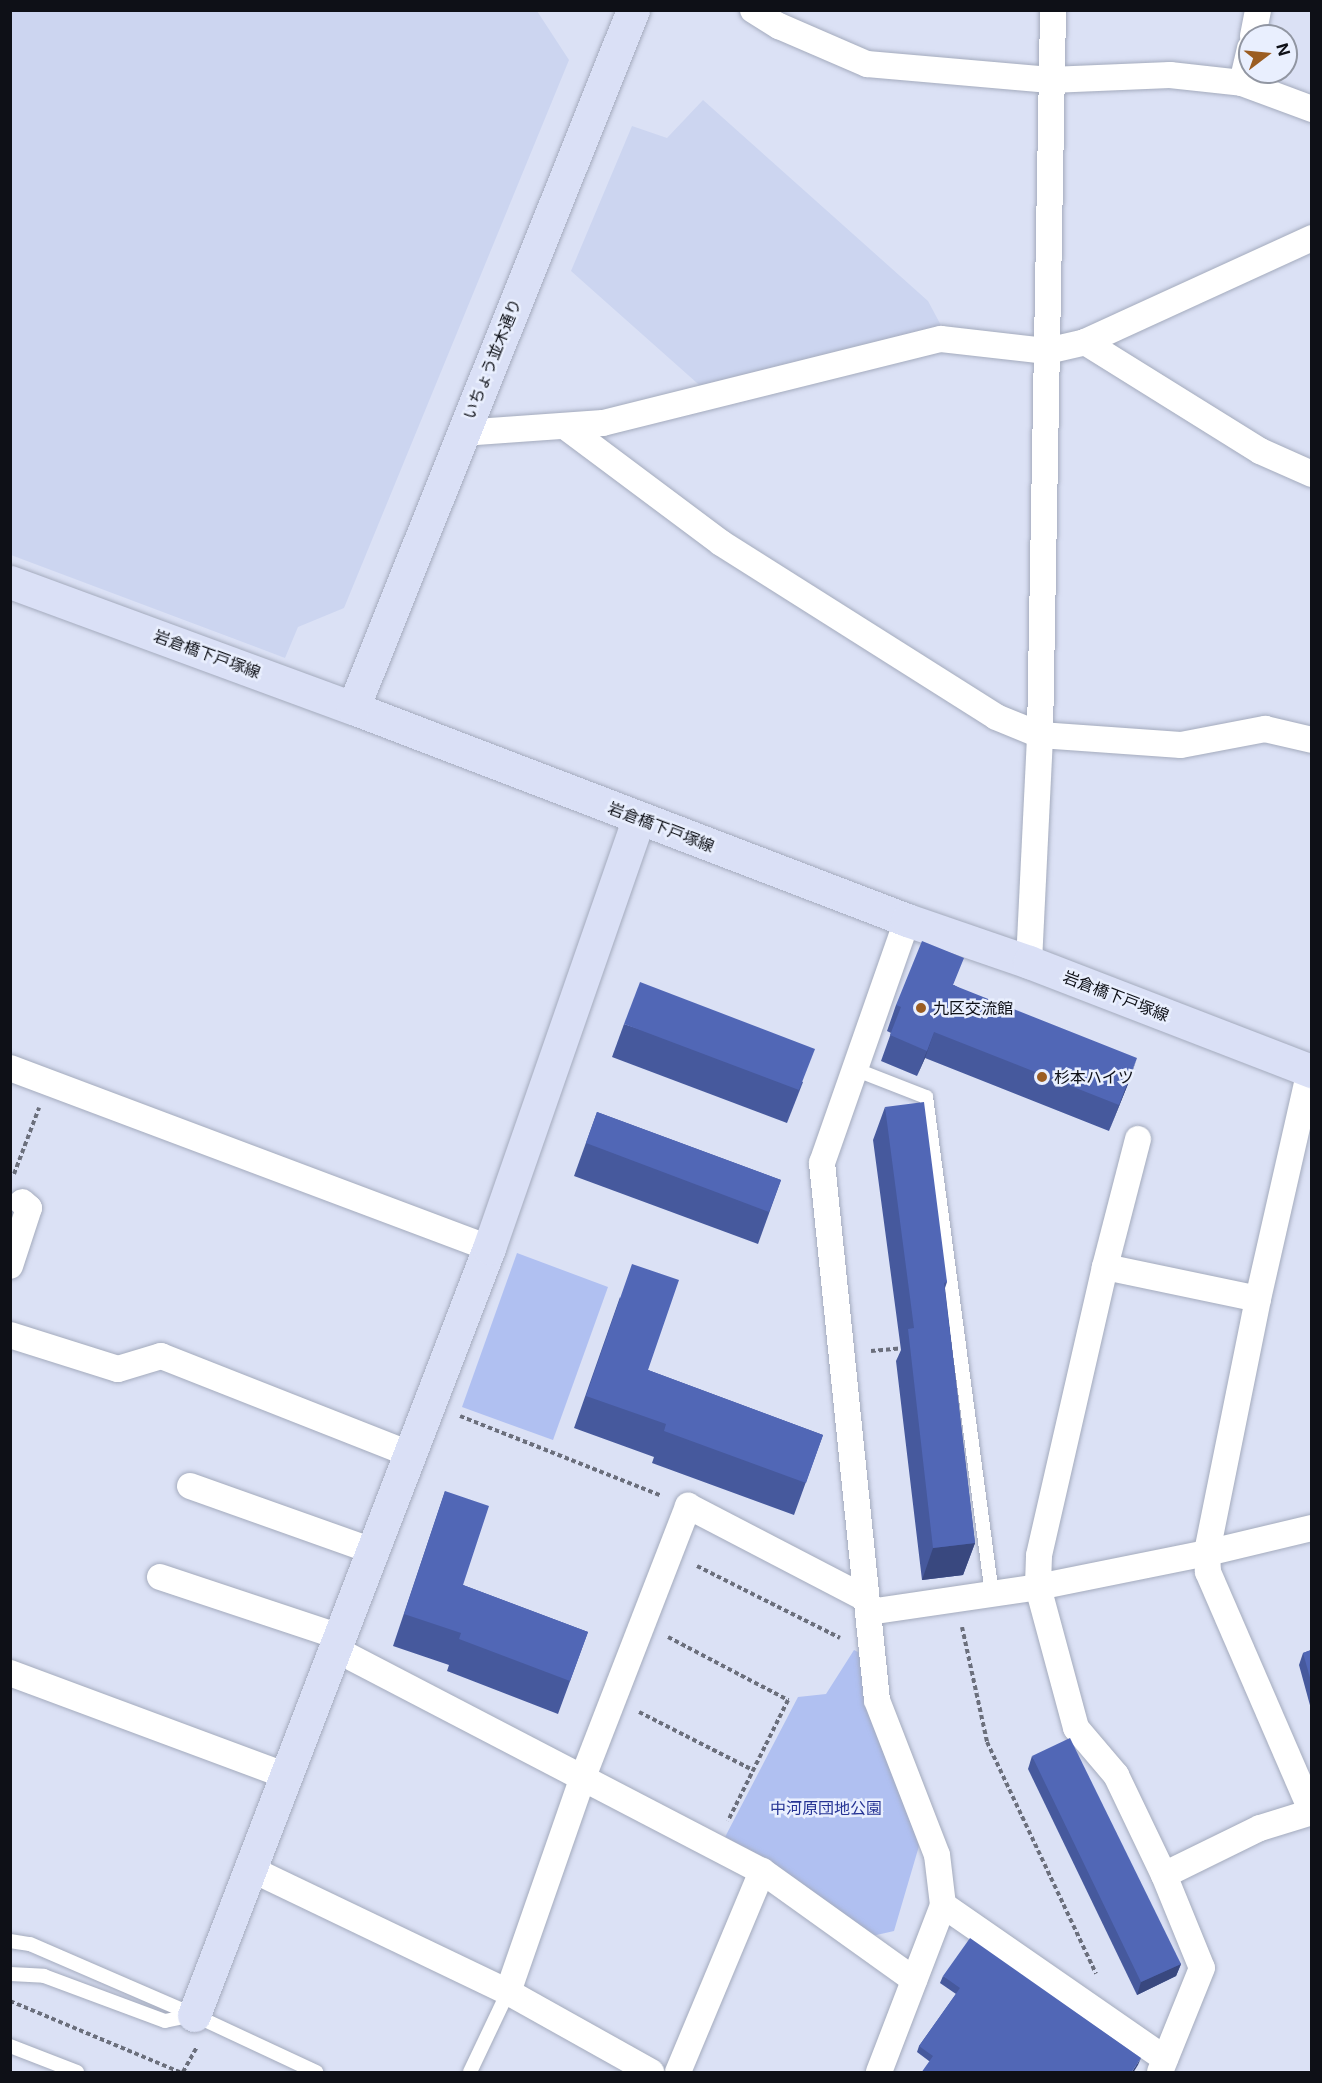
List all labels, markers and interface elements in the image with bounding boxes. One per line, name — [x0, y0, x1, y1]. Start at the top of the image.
north arrow — [1238, 24, 1298, 84]
text: N — [1272, 41, 1295, 58]
street label: いちょう並木通り — [459, 296, 525, 422]
street label: 岩倉橋下戸塚線 — [151, 626, 263, 682]
street label: 岩倉橋下戸塚線 — [605, 798, 717, 856]
street label: 岩倉橋下戸塚線 — [1060, 967, 1172, 1025]
place label: 九区交流館 — [933, 998, 1013, 1018]
marker: 九区交流館 — [914, 1001, 928, 1015]
place label: 杉本ハイツ — [1054, 1067, 1134, 1087]
marker: 杉本ハイツ — [1035, 1070, 1049, 1084]
park label: 中河原団地公園 — [770, 1798, 882, 1818]

